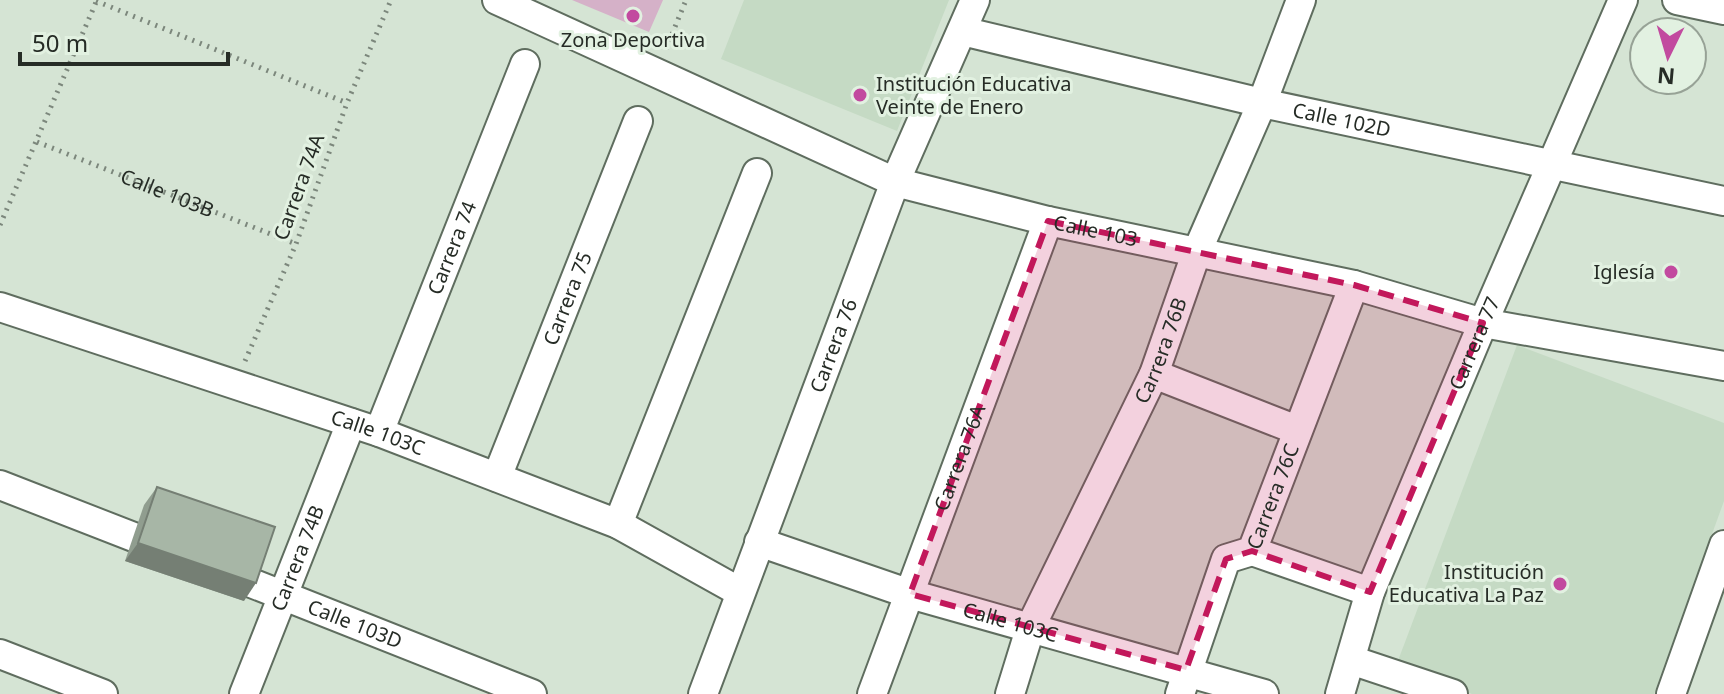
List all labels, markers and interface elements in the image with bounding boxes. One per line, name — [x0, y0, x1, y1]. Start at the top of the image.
marker: Zona Deportiva — [624, 7, 642, 25]
scale bar — [20, 16, 228, 66]
north arrow — [1628, 16, 1708, 96]
text: 50 m — [32, 26, 88, 59]
place label: Zona Deportiva — [561, 26, 705, 53]
text: N — [1656, 61, 1676, 93]
place label: Institución Educativa Veinte de Enero — [876, 70, 1071, 120]
marker: Institución Educativa Veinte de Enero — [851, 86, 869, 104]
street label: Calle 102D — [1290, 96, 1393, 143]
street label: Carrera 74A — [267, 130, 330, 244]
street label: Calle 103B — [117, 162, 218, 223]
street label: Carrera 74 — [421, 196, 482, 299]
street label: Calle 103 — [1051, 209, 1140, 252]
street label: Carrera 75 — [537, 248, 598, 349]
place label: Iglesía — [1594, 258, 1655, 285]
marker: Iglesía — [1662, 263, 1680, 281]
street label: Carrera 77 — [1442, 293, 1506, 394]
street label: Carrera 76B — [1128, 294, 1193, 408]
street label: Carrera 76 — [803, 295, 863, 396]
street label: Carrera 76A — [927, 401, 992, 515]
street label: Calle 103C — [328, 403, 429, 461]
street label: Carrera 76C — [1240, 439, 1305, 553]
street label: Carrera 74B — [264, 501, 330, 615]
place label: Institución Educativa La Paz — [1389, 558, 1544, 608]
marker: Institución Educativa La Paz — [1551, 575, 1569, 593]
street label: Calle 103D — [304, 593, 406, 654]
street label: Calle 103C — [960, 596, 1062, 648]

